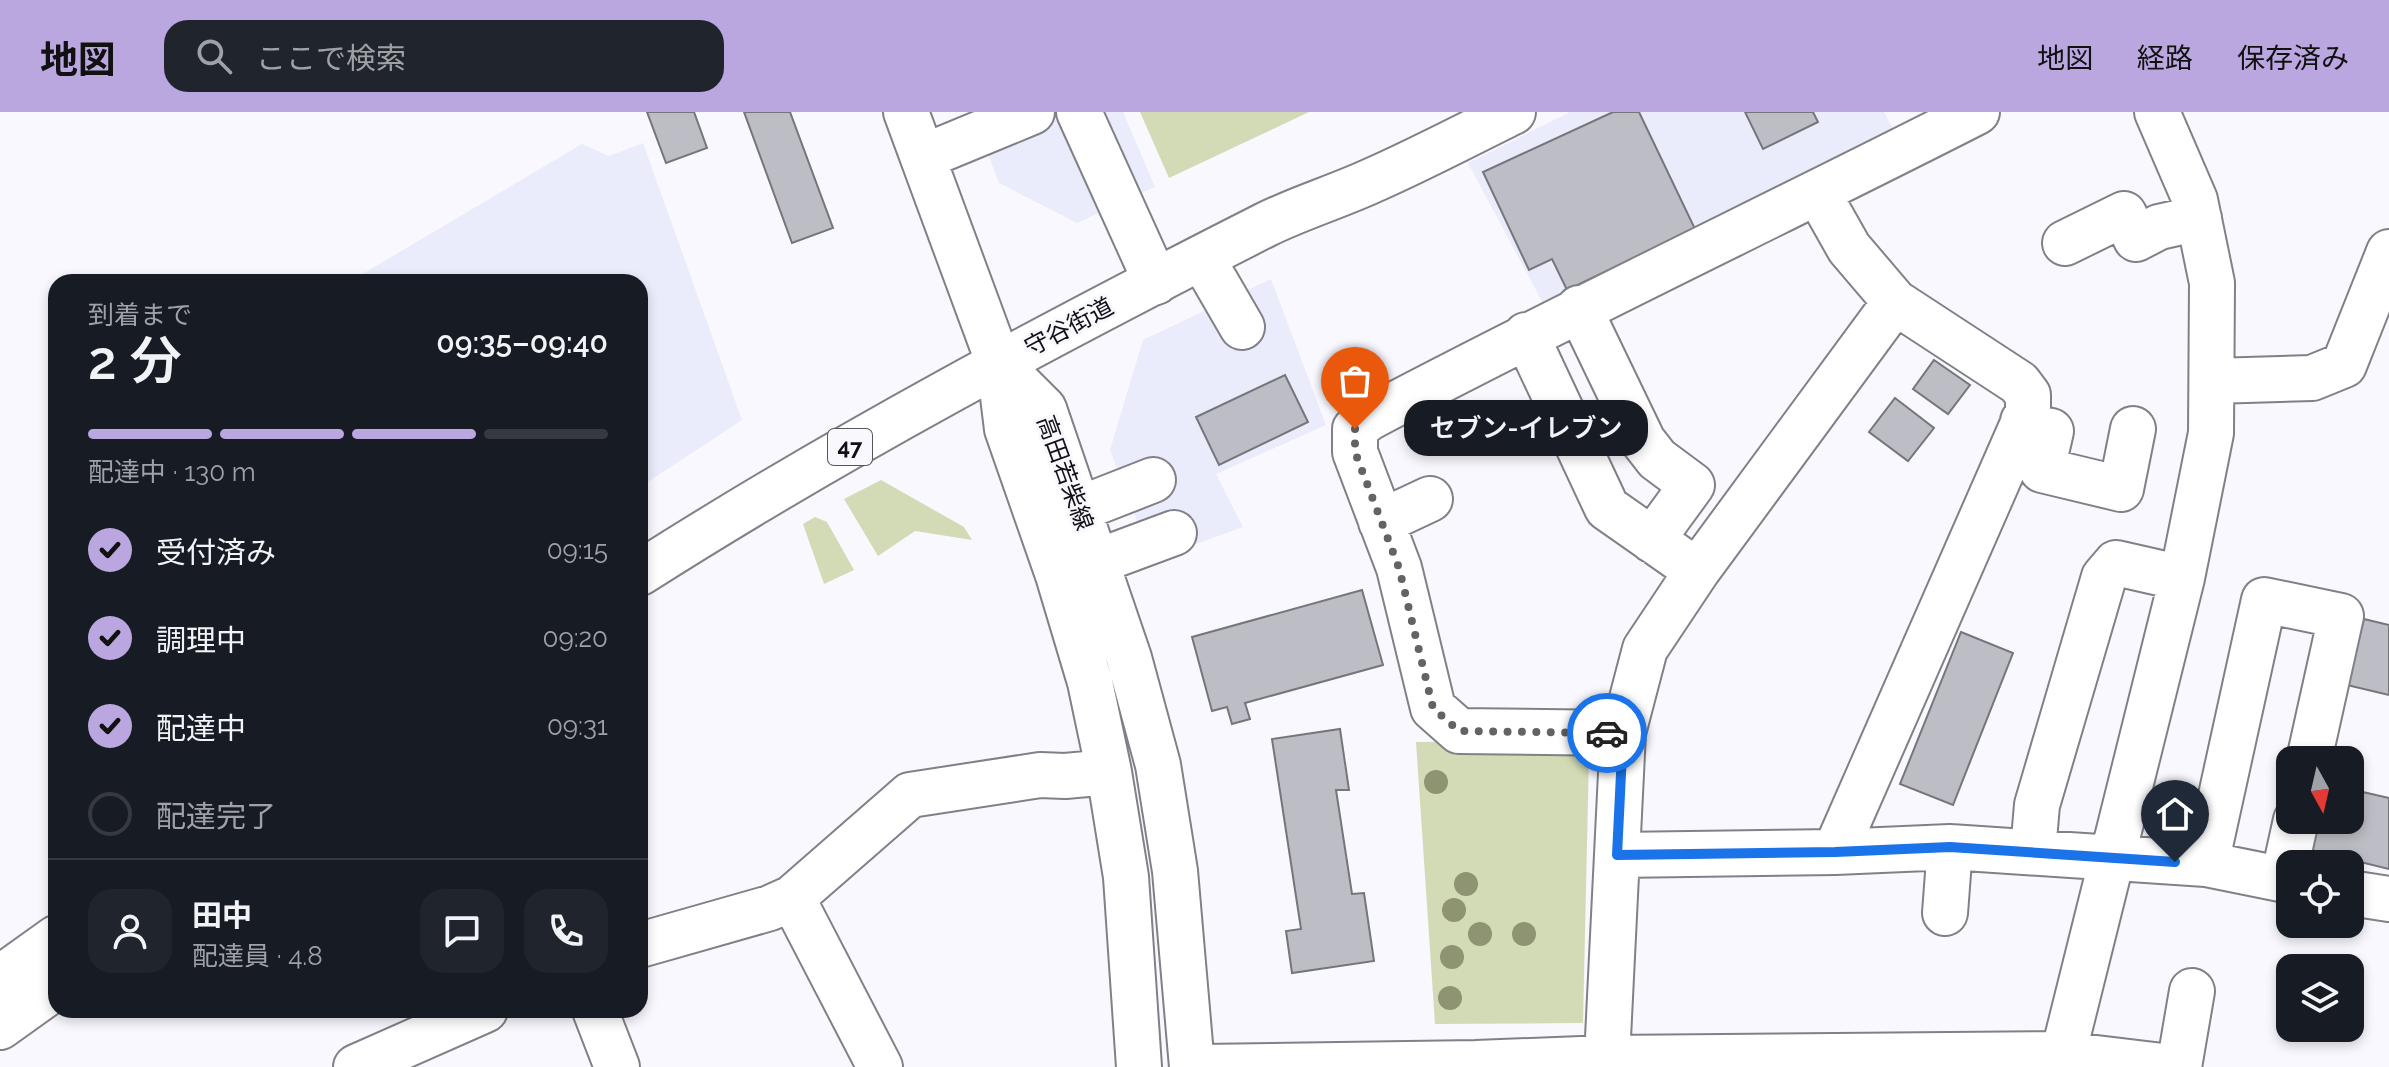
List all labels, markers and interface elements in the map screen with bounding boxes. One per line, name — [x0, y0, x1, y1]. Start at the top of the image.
search box — [164, 20, 724, 92]
icon: search — [192, 34, 236, 78]
text: 地図 — [40, 37, 116, 82]
text: ここで検索 — [256, 41, 406, 76]
text: 地図 — [2037, 42, 2093, 75]
text: 経路 — [2137, 42, 2193, 75]
text: 保存済み — [2237, 42, 2349, 75]
street label: 守谷街道 — [1020, 291, 1118, 362]
text: 到着まで — [88, 300, 192, 330]
text: 09:35–09:40 — [436, 325, 608, 360]
text: 2 分 — [88, 330, 181, 391]
pin — [1321, 347, 1389, 429]
icon: bag — [1333, 359, 1377, 403]
callout: セブン-イレブン — [1403, 401, 1647, 457]
street label: 高田若柴線 — [1031, 411, 1100, 534]
text: セブン-イレブン — [1430, 413, 1622, 443]
road number: 47 — [828, 429, 872, 465]
text: 配達中 · 130 m — [88, 457, 256, 487]
icon: check — [88, 528, 132, 572]
text: 受付済み — [156, 535, 276, 570]
text: 09:15 — [547, 535, 608, 565]
icon: check — [88, 616, 132, 660]
text: 調理中 — [156, 623, 246, 658]
text: 09:20 — [543, 623, 608, 653]
courier — [1567, 693, 1647, 773]
icon: check — [88, 704, 132, 748]
text: 配達中 — [156, 711, 246, 746]
text: 09:31 — [547, 711, 608, 741]
icon: car — [1585, 711, 1629, 755]
north arrow — [2276, 746, 2364, 834]
map controls — [2276, 746, 2364, 1042]
pin — [2141, 780, 2209, 862]
icon: home — [2153, 792, 2197, 836]
text: 配達完了 — [156, 799, 276, 834]
button: locate — [2276, 850, 2364, 938]
button: person — [88, 889, 172, 973]
button: chat — [420, 889, 504, 973]
button: phone — [524, 889, 608, 973]
text: 田中 — [192, 898, 252, 933]
text: 配達員 · 4.8 — [192, 941, 323, 971]
button: layers — [2276, 954, 2364, 1042]

